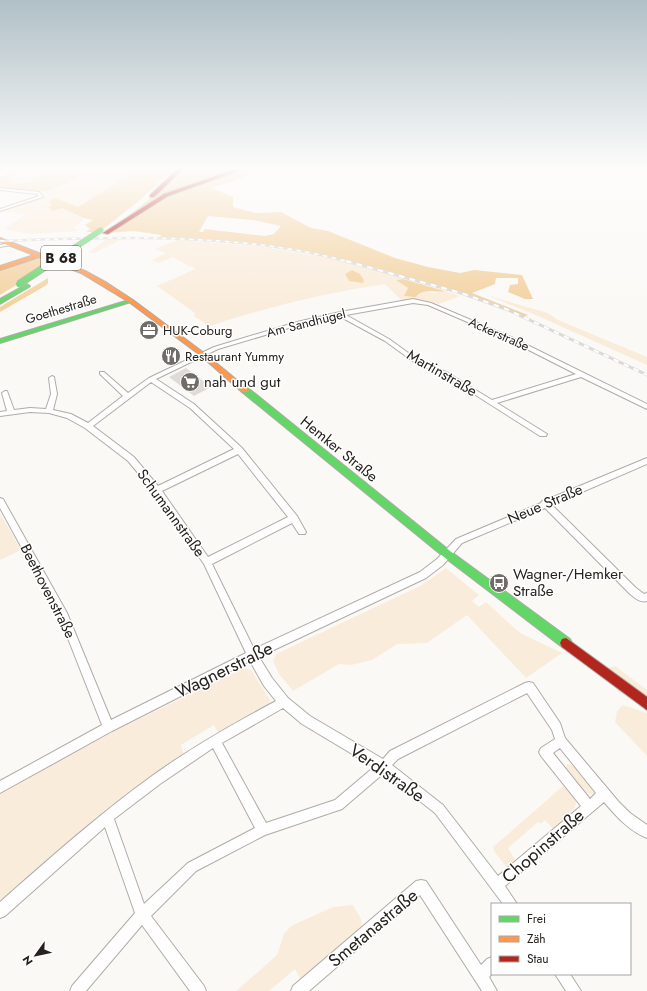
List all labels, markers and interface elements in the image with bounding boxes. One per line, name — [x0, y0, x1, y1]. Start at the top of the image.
road number: B 68 — [41, 246, 81, 270]
street label: Goethestraße — [23, 289, 99, 329]
street label: Am Sandhügel — [264, 304, 348, 342]
street label: Ackerstraße — [466, 312, 533, 356]
office icon: HUK-Coburg — [138, 319, 160, 341]
place label: HUK-Coburg — [163, 321, 232, 340]
street label: Martinstraße — [403, 344, 482, 402]
restaurant icon: Restaurant Yummy — [160, 345, 182, 367]
place label: Restaurant Yummy — [185, 347, 284, 366]
supermarket icon: nah und gut — [179, 371, 201, 393]
place label: nah und gut — [204, 371, 281, 393]
street label: Hemker Straße — [295, 411, 383, 487]
street label: Schumannstraße — [132, 464, 211, 562]
street label: Neue Straße — [504, 478, 586, 530]
street label: Beethovenstraße — [15, 540, 81, 642]
place label: Wagner-/Hemker Straße — [513, 563, 624, 602]
bus stop icon: Wagner-/Hemker Straße — [488, 572, 510, 594]
street label: Wagnerstraße — [171, 635, 277, 705]
street label: Verdistraße — [344, 737, 430, 809]
street label: Chopinstraße — [496, 803, 590, 889]
street label: Smetanastraße — [322, 883, 424, 973]
legend — [491, 903, 631, 975]
text: Frei — [527, 910, 546, 928]
text: Zäh — [527, 930, 546, 948]
north arrow — [16, 935, 56, 975]
text: Stau — [527, 950, 549, 968]
text: N — [19, 952, 37, 968]

